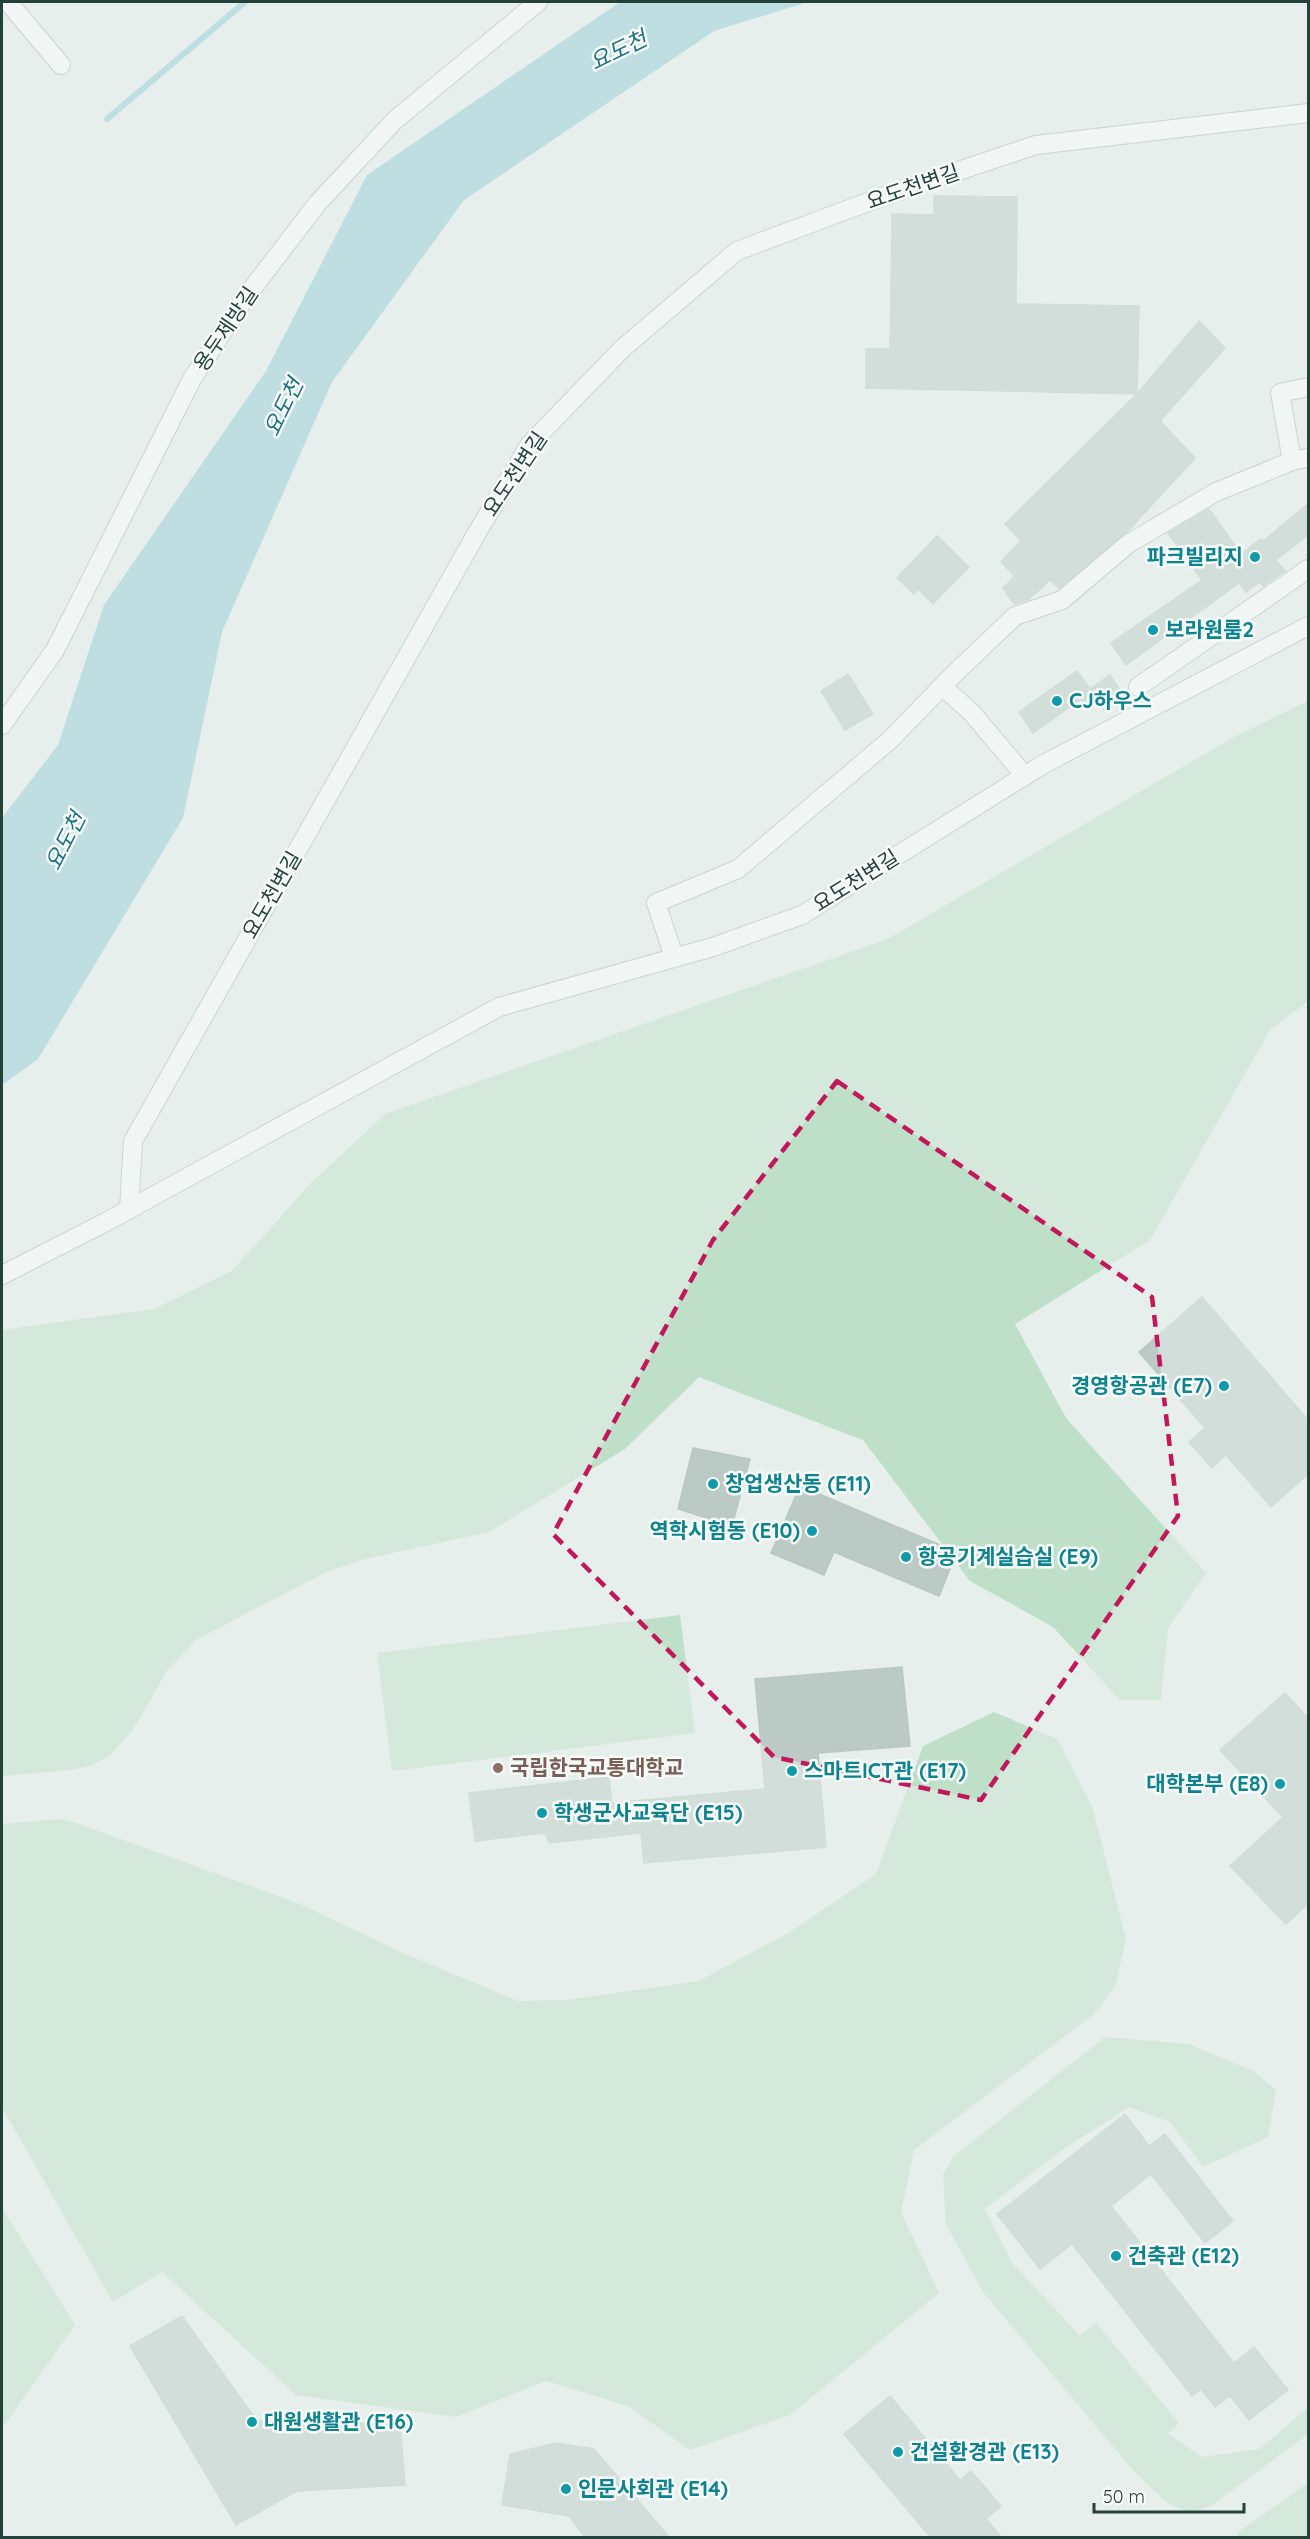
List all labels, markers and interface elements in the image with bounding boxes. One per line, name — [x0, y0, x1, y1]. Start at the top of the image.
water label: 요도천 — [585, 23, 654, 76]
street label: 요도천변길 — [863, 158, 963, 214]
street label: 용두제방길 — [187, 281, 263, 376]
water label: 요도천 — [257, 371, 310, 440]
street label: 요도천변길 — [476, 426, 552, 521]
place label: 파크빌리지 — [1146, 543, 1243, 569]
marker: 파크빌리지 — [1248, 550, 1262, 564]
place label: 보라원룸2 — [1165, 616, 1254, 642]
marker: 보라원룸2 — [1146, 623, 1160, 637]
place label: CJ하우스 — [1069, 687, 1152, 713]
marker: CJ하우스 — [1050, 694, 1064, 708]
water label: 요도천 — [39, 805, 93, 874]
street label: 요도천변길 — [808, 844, 903, 917]
street label: 요도천변길 — [236, 846, 307, 943]
place label: 경영항공관 (E7) — [1071, 1372, 1212, 1398]
marker: 경영항공관 (E7) — [1217, 1379, 1231, 1393]
place label: 창업생산동 (E11) — [725, 1470, 871, 1496]
marker: 창업생산동 (E11) — [706, 1477, 720, 1491]
place label: 역학시험동 (E10) — [649, 1517, 800, 1543]
marker: 역학시험동 (E10) — [805, 1524, 819, 1538]
place label: 항공기계실습실 (E9) — [918, 1543, 1098, 1569]
marker: 항공기계실습실 (E9) — [899, 1550, 913, 1564]
place label: 국립한국교통대학교 — [510, 1754, 684, 1780]
place label: 스마트ICT관 (E17) — [804, 1757, 966, 1783]
marker: 국립한국교통대학교 — [491, 1761, 505, 1775]
marker: 스마트ICT관 (E17) — [785, 1764, 799, 1778]
place label: 대학본부 (E8) — [1146, 1770, 1268, 1796]
marker: 대학본부 (E8) — [1273, 1777, 1287, 1791]
place label: 학생군사교육단 (E15) — [554, 1799, 742, 1825]
marker: 학생군사교육단 (E15) — [535, 1806, 549, 1820]
place label: 건축관 (E12) — [1128, 2242, 1239, 2268]
marker: 건축관 (E12) — [1109, 2249, 1123, 2263]
place label: 대원생활관 (E16) — [264, 2408, 413, 2434]
marker: 대원생활관 (E16) — [245, 2415, 259, 2429]
place label: 건설환경관 (E13) — [910, 2438, 1059, 2464]
marker: 건설환경관 (E13) — [891, 2445, 905, 2459]
place label: 인문사회관 (E14) — [578, 2475, 728, 2501]
scale bar — [1094, 2476, 1244, 2514]
marker: 인문사회관 (E14) — [559, 2482, 573, 2496]
text: 50 m — [1103, 2485, 1145, 2508]

